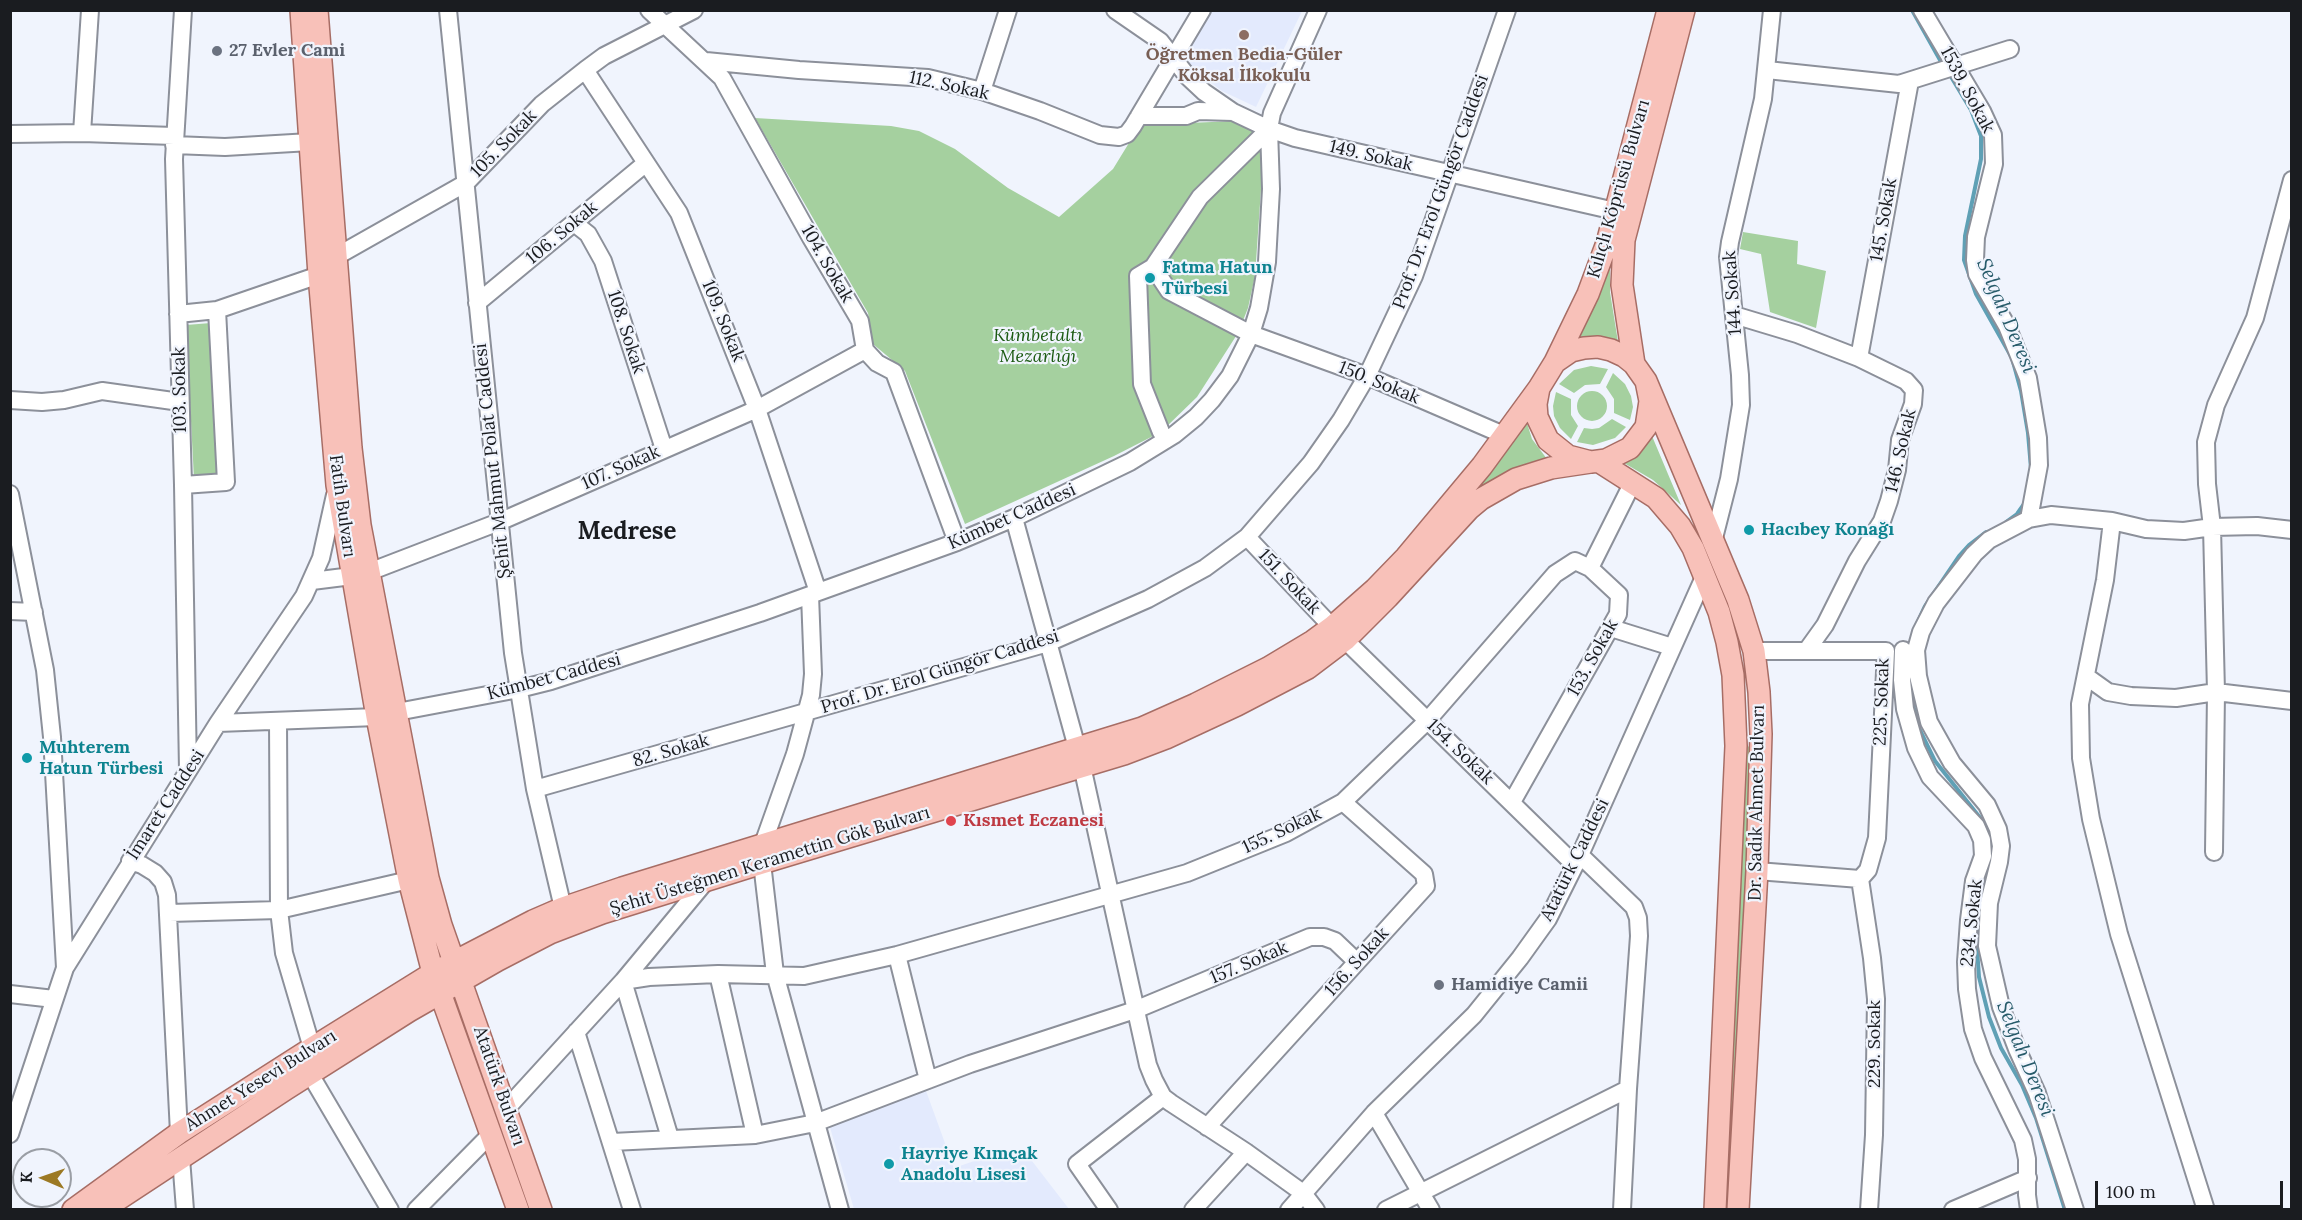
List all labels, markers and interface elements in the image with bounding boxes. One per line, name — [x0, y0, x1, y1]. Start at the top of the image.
marker: Öğretmen Bedia-Güler Köksal İlkokulu — [1237, 28, 1251, 42]
place label: 27 Evler Cami — [229, 40, 345, 62]
street label: 1539. Sokak — [1935, 43, 1999, 137]
marker: 27 Evler Cami — [210, 44, 224, 58]
place label: Öğretmen Bedia-Güler Köksal İlkokulu — [1146, 44, 1342, 86]
street label: 112. Sokak — [907, 67, 991, 105]
street label: Prof. Dr. Erol Güngör Caddesi — [1388, 72, 1494, 312]
street label: Kılıçlı Köprüsü Bulvarı — [1583, 97, 1655, 281]
street label: 105. Sokak — [466, 106, 542, 182]
street label: 149. Sokak — [1327, 136, 1415, 176]
street label: 145. Sokak — [1866, 176, 1902, 264]
street label: 106. Sokak — [522, 197, 602, 269]
street label: 104. Sokak — [796, 221, 858, 307]
street label: 144. Sokak — [1719, 250, 1747, 336]
water label: Selgah Deresi — [1971, 255, 2041, 377]
place label: Fatma Hatun Türbesi — [1162, 257, 1273, 300]
marker: Fatma Hatun Türbesi — [1143, 271, 1157, 285]
street label: 109. Sokak — [697, 277, 749, 365]
street label: 108. Sokak — [602, 288, 650, 376]
park label: Kümbetaltı Mezarlığı — [993, 325, 1083, 368]
street label: Şehit Mahmut Polat Caddesi — [470, 342, 516, 580]
street label: 103. Sokak — [168, 347, 192, 433]
street label: 150. Sokak — [1335, 357, 1423, 409]
street label: 146. Sokak — [1881, 407, 1921, 495]
street label: 107. Sokak — [579, 441, 663, 495]
street label: Fatih Bulvarı — [324, 453, 360, 559]
street label: Kümbet Caddesi — [945, 479, 1079, 555]
district label: Medrese — [578, 518, 676, 546]
place label: Hacıbey Konağı — [1761, 519, 1894, 541]
marker: Hacıbey Konağı — [1742, 523, 1756, 537]
street label: 151. Sokak — [1253, 545, 1325, 619]
street label: 153. Sokak — [1563, 616, 1623, 700]
street label: Prof. Dr. Erol Güngör Caddesi — [818, 625, 1062, 719]
street label: Kümbet Caddesi — [485, 649, 623, 705]
street label: 225. Sokak — [1870, 658, 1894, 746]
street label: Dr. Sadık Ahmet Bulvarı — [1744, 705, 1770, 901]
street label: 154. Sokak — [1422, 715, 1498, 789]
street label: 82. Sokak — [630, 730, 712, 772]
place label: Muhterem Hatun Türbesi — [39, 737, 163, 780]
street label: İmaret Caddesi — [122, 746, 210, 864]
marker: Muhterem Hatun Türbesi — [20, 751, 34, 765]
street label: Atatürk Caddesi — [1536, 795, 1614, 925]
street label: Şehit Üsteğmen Keramettin Gök Bulvarı — [607, 802, 933, 920]
street label: 155. Sokak — [1239, 803, 1325, 859]
place label: Kısmet Eczanesi — [963, 810, 1104, 832]
marker: Kısmet Eczanesi — [944, 814, 958, 828]
street label: 234. Sokak — [1957, 878, 1987, 968]
street label: 156. Sokak — [1320, 923, 1394, 1001]
street label: 157. Sokak — [1207, 937, 1291, 989]
place label: Hamidiye Camii — [1451, 974, 1588, 996]
marker: Hamidiye Camii — [1432, 978, 1446, 992]
water label: Selgah Deresi — [1991, 998, 2059, 1120]
street label: 229. Sokak — [1864, 1000, 1886, 1088]
street label: Atatürk Bulvarı — [468, 1023, 530, 1149]
street label: Ahmet Yesevi Bulvarı — [181, 1026, 341, 1136]
place label: Hayriye Kımçak Anadolu Lisesi — [901, 1143, 1038, 1186]
north arrow — [12, 1148, 72, 1208]
marker: Hayriye Kımçak Anadolu Lisesi — [882, 1157, 896, 1171]
scale bar — [2098, 1169, 2286, 1207]
text: K — [16, 1171, 36, 1183]
text: 100 m — [2106, 1180, 2156, 1203]

